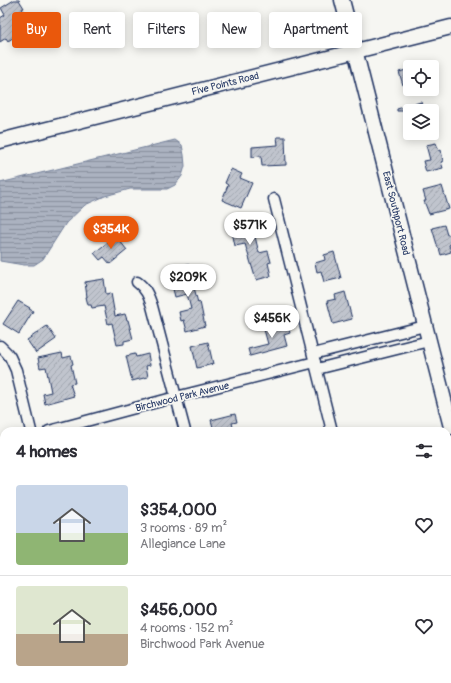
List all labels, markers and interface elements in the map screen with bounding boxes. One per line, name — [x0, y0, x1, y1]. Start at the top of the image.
chip: Buy — [12, 12, 61, 48]
chip: Rent — [69, 12, 125, 48]
chip: Filters — [133, 12, 199, 48]
chip: New — [207, 12, 261, 48]
chip: Apartment — [269, 12, 362, 48]
map controls — [403, 60, 439, 140]
button: locate — [403, 60, 439, 96]
street label: Five Points Road — [190, 70, 260, 98]
button: layers — [403, 104, 439, 140]
street label: East Southport Road — [380, 170, 412, 257]
pin: $571K — [222, 212, 278, 246]
pin: $354K — [83, 216, 139, 250]
text: $571K — [233, 217, 267, 233]
text: $354K — [93, 221, 129, 237]
pin: $209K — [160, 264, 216, 298]
text: $209K — [169, 269, 207, 285]
pin: $456K — [244, 305, 300, 339]
text: $456K — [253, 310, 291, 326]
street label: Birchwood Park Avenue — [134, 380, 230, 414]
icon: filters — [413, 440, 435, 462]
text: 4 homes — [16, 441, 77, 462]
text: $354,000 — [140, 499, 217, 520]
icon: home — [48, 501, 96, 549]
icon: heart — [413, 514, 435, 536]
text: 3 rooms · 89 m² — [140, 520, 227, 536]
text: Allegiance Lane — [140, 536, 226, 552]
text: $456,000 — [140, 599, 217, 620]
icon: home — [48, 602, 96, 650]
icon: heart — [413, 615, 435, 637]
text: 4 rooms · 152 m² — [140, 620, 234, 636]
text: Birchwood Park Avenue — [140, 636, 265, 652]

